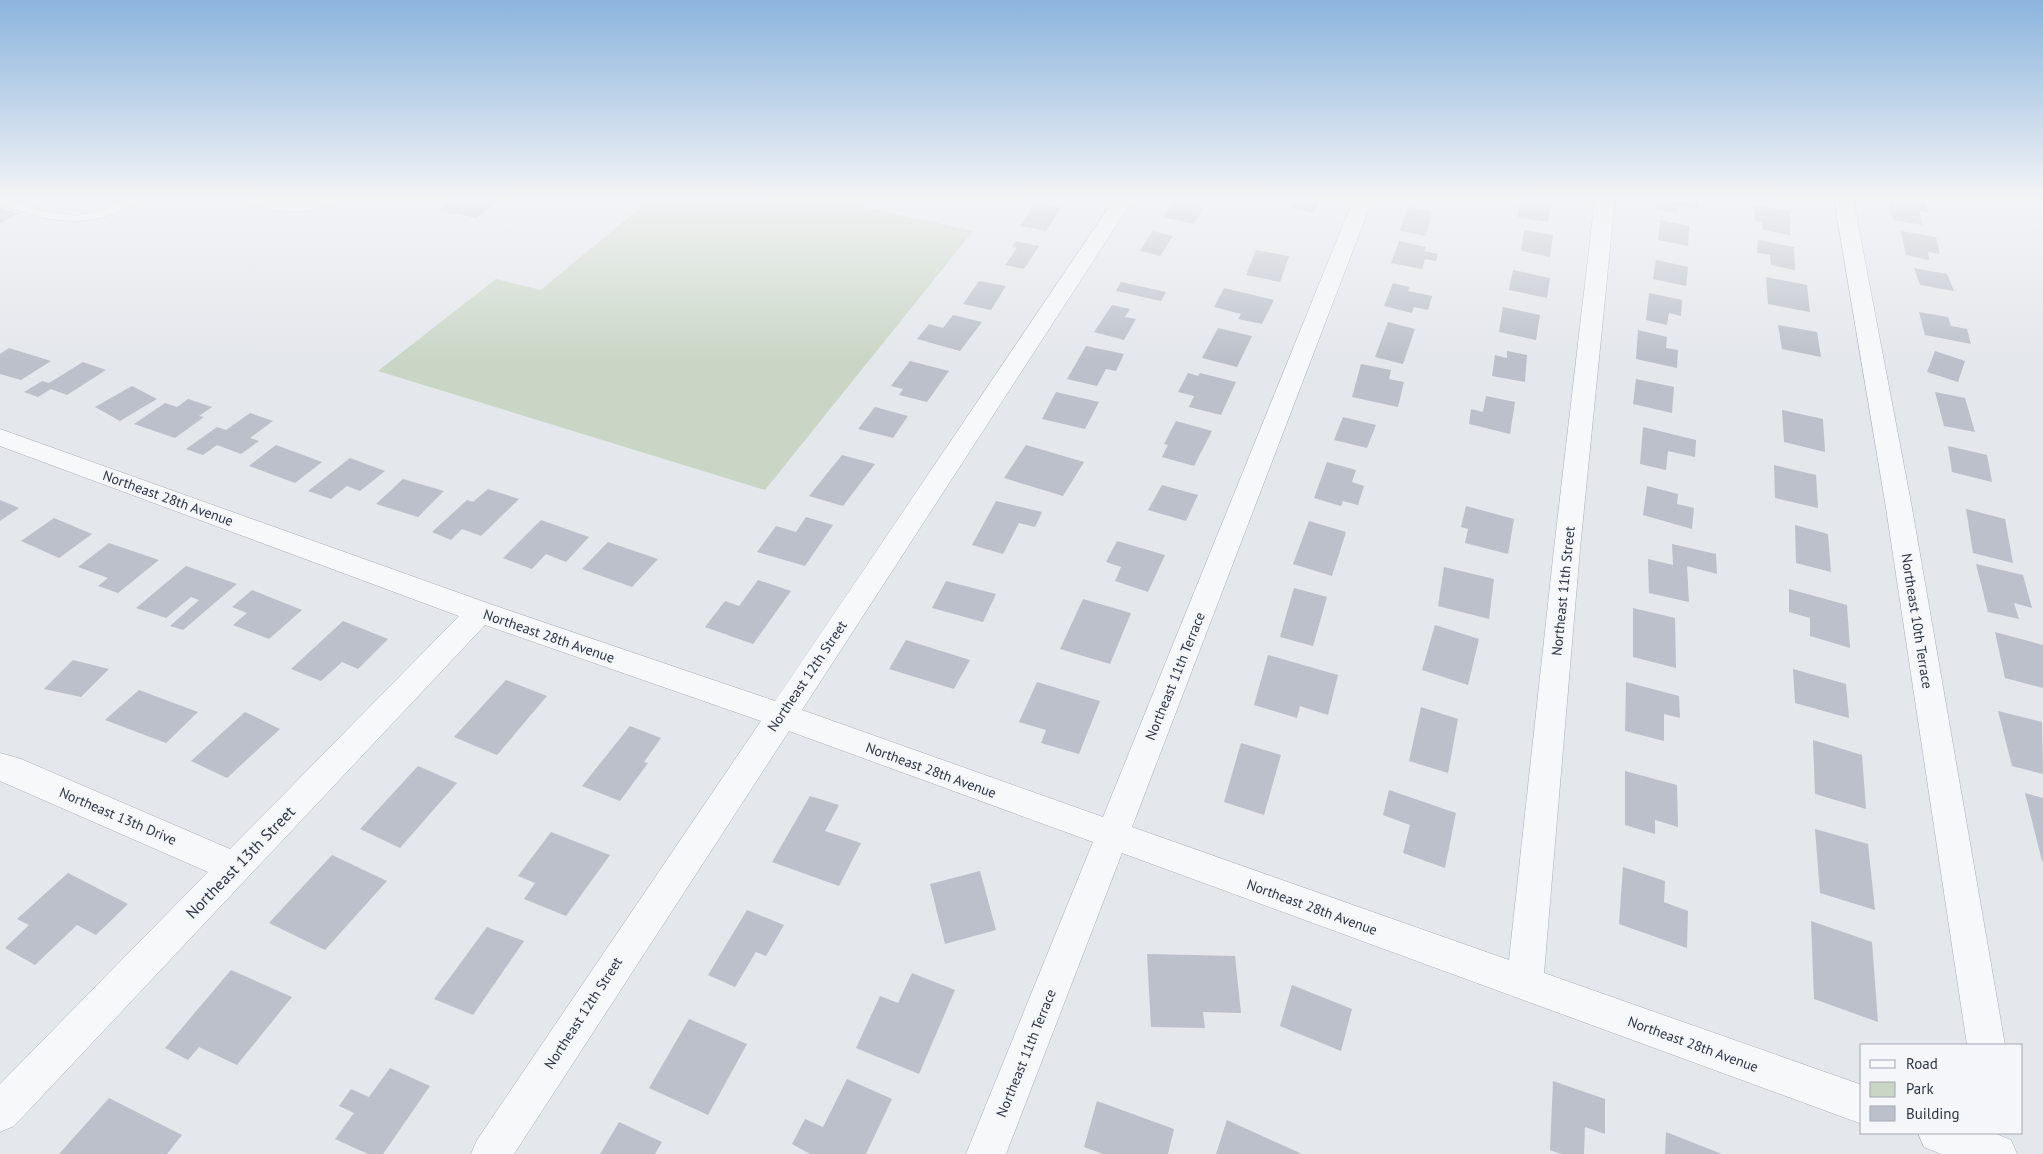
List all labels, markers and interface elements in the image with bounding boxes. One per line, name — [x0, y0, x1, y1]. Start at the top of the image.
street label: Northeast 28th Avenue — [100, 466, 236, 530]
street label: Northeast 11th Street — [1547, 525, 1579, 657]
street label: Northeast 10th Terrace — [1897, 552, 1937, 690]
street label: Northeast 28th Avenue — [481, 605, 617, 667]
street label: Northeast 11th Terrace — [1141, 609, 1209, 743]
street label: Northeast 12th Street — [763, 617, 851, 735]
street label: Northeast 28th Avenue — [863, 738, 999, 802]
street label: Northeast 13th Drive — [57, 783, 179, 849]
street label: Northeast 13th Street — [181, 801, 299, 922]
street label: Northeast 28th Avenue — [1244, 875, 1380, 939]
street label: Northeast 12th Street — [540, 953, 626, 1072]
street label: Northeast 11th Terrace — [992, 986, 1060, 1120]
street label: Northeast 28th Avenue — [1625, 1012, 1761, 1076]
legend — [1860, 1044, 2023, 1134]
text: Road — [1906, 1054, 1938, 1073]
text: Park — [1906, 1079, 1934, 1098]
text: Building — [1906, 1104, 1960, 1123]

